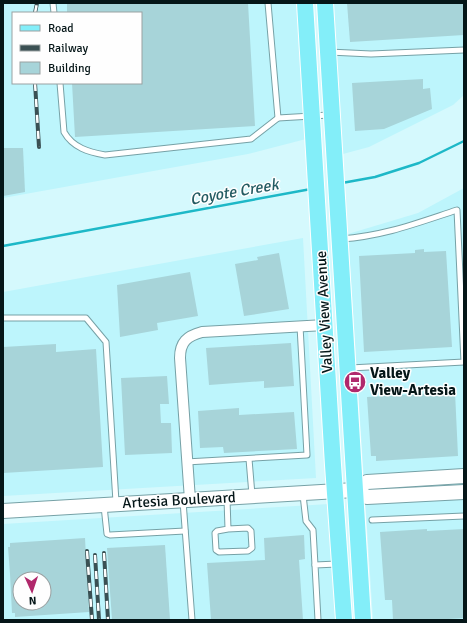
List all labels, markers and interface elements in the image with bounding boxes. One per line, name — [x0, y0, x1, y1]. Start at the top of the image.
legend — [12, 12, 142, 84]
text: Road — [48, 21, 74, 36]
text: Railway — [48, 41, 88, 56]
text: Building — [48, 61, 91, 76]
water label: Coyote Creek — [188, 174, 282, 210]
street label: Valley View Avenue — [312, 250, 336, 374]
place label: Valley View-Artesia — [370, 364, 456, 399]
bus stop icon: Valley View-Artesia — [342, 369, 368, 395]
street label: Artesia Boulevard — [122, 488, 236, 512]
north arrow — [12, 571, 52, 611]
text: N — [28, 594, 37, 607]

